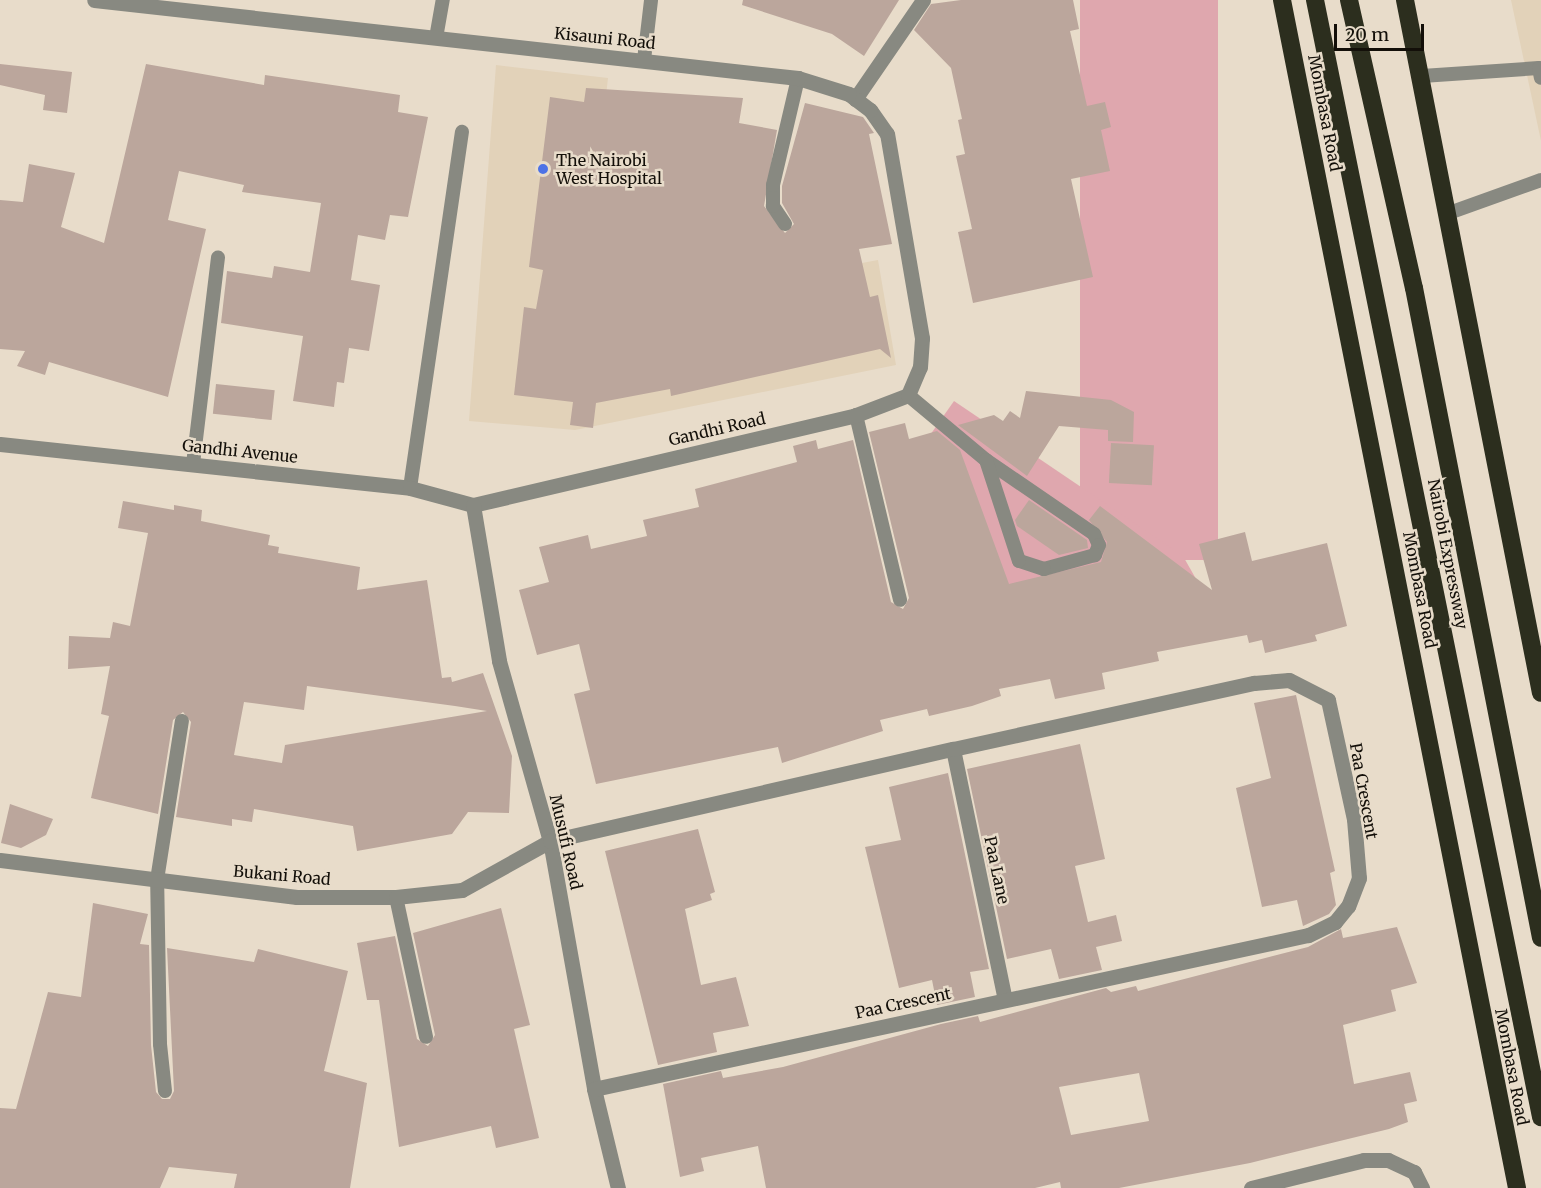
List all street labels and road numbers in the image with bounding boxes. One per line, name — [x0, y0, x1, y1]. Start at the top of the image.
street label: Kisauni Road — [553, 23, 657, 53]
street label: Mombasa Road — [1304, 53, 1346, 173]
street label: Gandhi Road — [667, 409, 767, 449]
street label: Gandhi Avenue — [181, 435, 299, 467]
street label: Nairobi Expressway — [1424, 477, 1472, 631]
street label: Mombasa Road — [1399, 530, 1441, 650]
street label: Paa Crescent — [1346, 741, 1382, 841]
street label: Musufi Road — [546, 792, 586, 892]
street label: Paa Lane — [980, 834, 1014, 906]
street label: Bukani Road — [232, 861, 332, 889]
street label: Paa Crescent — [853, 983, 953, 1023]
street label: Mombasa Road — [1491, 1007, 1533, 1127]

